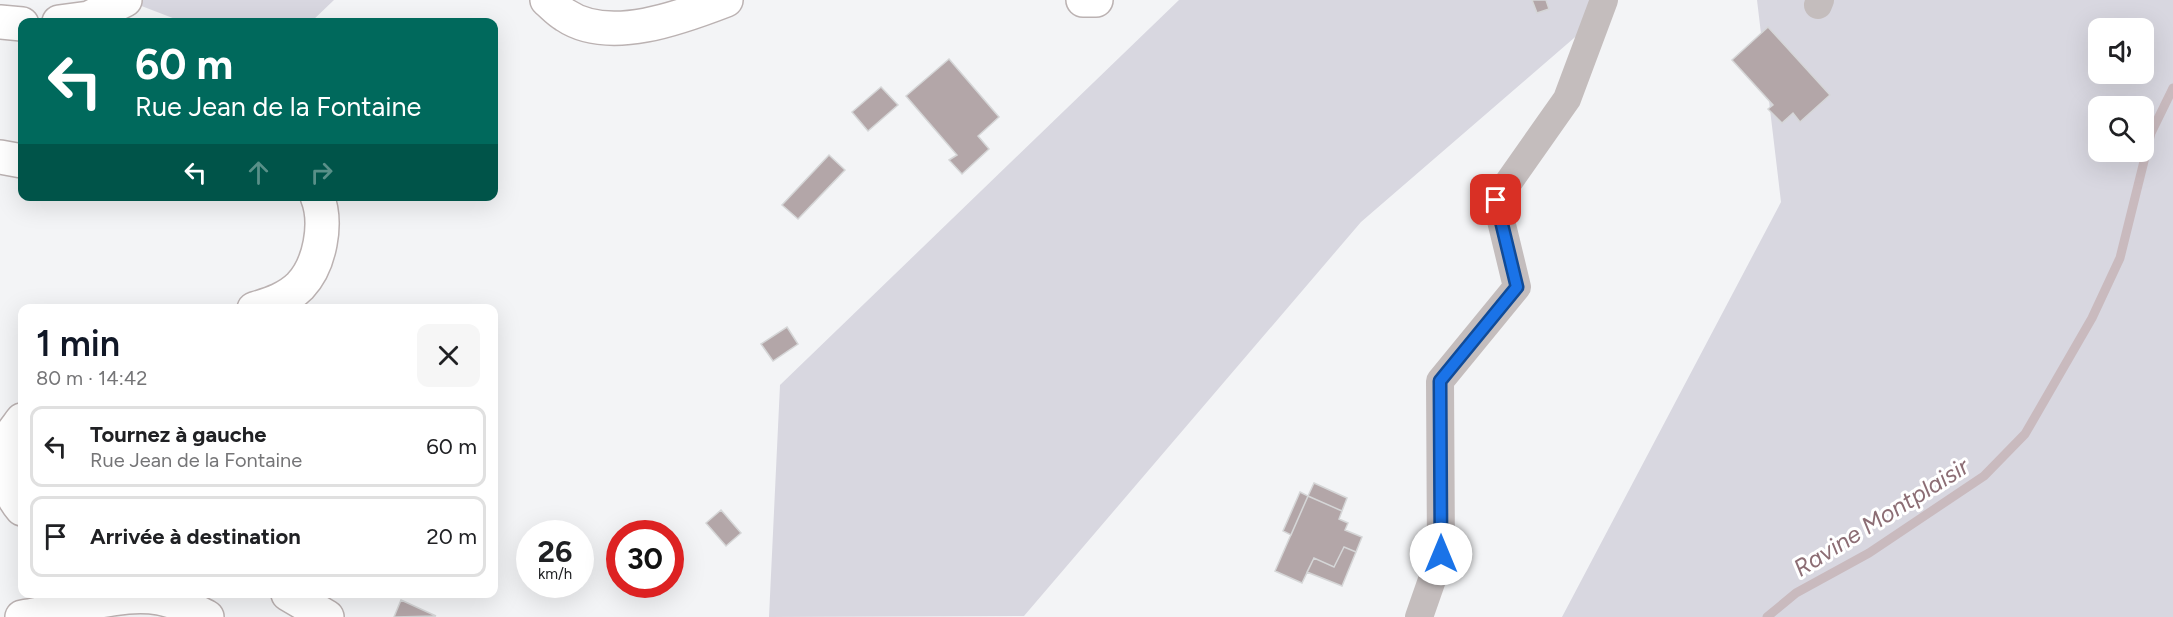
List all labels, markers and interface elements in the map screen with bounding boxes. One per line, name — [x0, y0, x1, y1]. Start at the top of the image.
map controls — [2088, 18, 2154, 162]
button: sound — [2088, 18, 2154, 84]
text: 60 m — [135, 39, 233, 90]
icon: left — [36, 42, 114, 120]
text: Rue Jean de la Fontaine — [135, 90, 421, 123]
button: search — [2088, 96, 2154, 162]
icon: left — [179, 156, 212, 189]
icon: ahead — [242, 156, 275, 189]
icon: right — [305, 156, 338, 189]
pin — [1470, 174, 1521, 225]
icon: arrive — [1479, 183, 1512, 216]
text: 1 min — [36, 322, 120, 365]
button: close — [417, 324, 480, 387]
text: 80 m · 14:42 — [36, 366, 147, 390]
text: Tournez à gauche — [90, 421, 266, 448]
icon: left — [39, 430, 72, 463]
text: 60 m — [426, 433, 477, 460]
text: Rue Jean de la Fontaine — [90, 448, 302, 472]
water label: Ravine Montplaisir — [1788, 451, 1975, 583]
icon: arrive — [39, 520, 72, 553]
speed limit sign: 30 — [606, 520, 684, 598]
position arrow — [1409, 522, 1473, 586]
text: Arrivée à destination — [90, 523, 301, 550]
text: 20 m — [426, 523, 477, 550]
text: 26 — [538, 533, 572, 570]
text: km/h — [538, 565, 572, 583]

